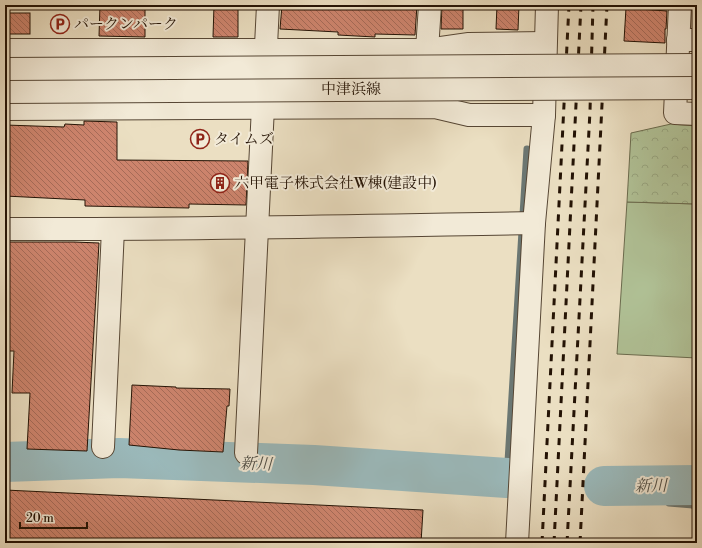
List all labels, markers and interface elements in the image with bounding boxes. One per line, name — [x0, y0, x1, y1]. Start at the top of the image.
parking icon: パークンパーク — [49, 13, 71, 35]
place label: パークンパーク — [74, 15, 178, 34]
street label: 中津浜線 — [321, 80, 381, 99]
parking icon: タイムズ — [189, 128, 211, 150]
place label: タイムズ — [214, 130, 274, 149]
building icon: 六甲電子株式会社W棟(建設中) — [209, 172, 231, 194]
place label: 六甲電子株式会社W棟(建設中) — [234, 174, 437, 193]
water label: 新川 — [240, 453, 274, 475]
water label: 新川 — [635, 476, 669, 496]
scale bar — [20, 504, 87, 530]
text: 20 m — [26, 511, 54, 526]

